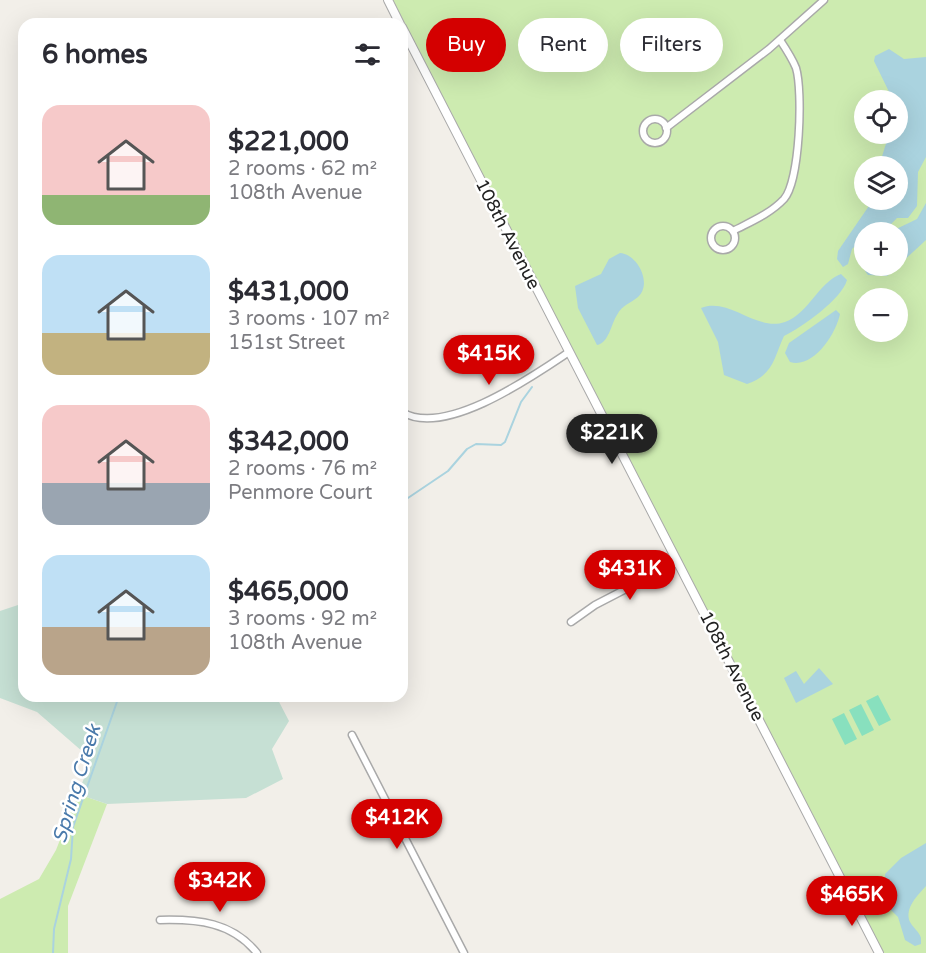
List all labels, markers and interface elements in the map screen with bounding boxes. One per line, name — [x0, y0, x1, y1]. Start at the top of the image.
chip: Buy — [426, 18, 506, 72]
chip: Rent — [518, 18, 608, 72]
chip: Filters — [620, 18, 723, 72]
icon: filters — [351, 38, 384, 71]
text: 6 homes — [42, 39, 148, 70]
map controls — [854, 90, 908, 342]
button: locate — [854, 90, 908, 144]
text: $221,000 — [228, 126, 349, 157]
icon: home — [90, 129, 162, 201]
button: layers — [854, 156, 908, 210]
text: 2 rooms · 62 m² — [228, 157, 377, 181]
street label: 108th Avenue — [471, 175, 545, 293]
text: 108th Avenue — [228, 181, 362, 205]
button: + — [854, 222, 908, 276]
text: $431,000 — [228, 276, 349, 307]
icon: home — [90, 279, 162, 351]
button: − — [854, 288, 908, 342]
text: 3 rooms · 107 m² — [228, 307, 390, 331]
text: 151st Street — [228, 331, 345, 355]
pin: $415K — [447, 335, 531, 386]
text: $415K — [457, 342, 521, 366]
pin: $221K — [570, 414, 654, 465]
text: $221K — [580, 421, 644, 445]
text: $342,000 — [228, 426, 349, 457]
icon: home — [90, 429, 162, 501]
text: 2 rooms · 76 m² — [228, 457, 377, 481]
text: Penmore Court — [228, 481, 372, 505]
pin: $431K — [588, 550, 672, 601]
text: $431K — [598, 557, 662, 581]
text: $465,000 — [228, 576, 348, 607]
icon: home — [90, 579, 162, 651]
text: 3 rooms · 92 m² — [228, 607, 377, 631]
street label: 108th Avenue — [695, 607, 769, 725]
text: 108th Avenue — [228, 631, 362, 655]
water label: Spring Creek — [48, 720, 107, 846]
pin: $412K — [355, 799, 439, 850]
text: $412K — [365, 806, 429, 830]
pin: $342K — [178, 862, 262, 913]
text: $342K — [188, 869, 252, 893]
pin: $465K — [810, 876, 894, 927]
text: $465K — [820, 883, 884, 907]

